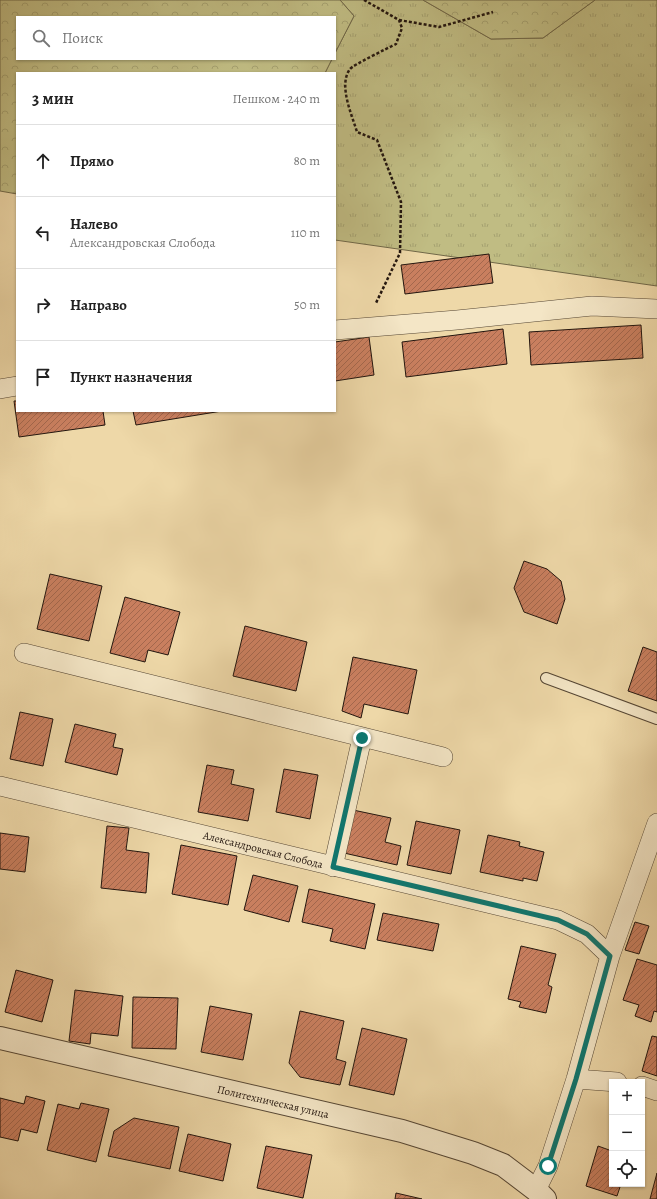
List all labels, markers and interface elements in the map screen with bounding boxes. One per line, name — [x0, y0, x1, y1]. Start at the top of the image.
search box — [16, 16, 336, 60]
icon: search — [30, 27, 52, 49]
text: Поиск — [62, 28, 103, 48]
text: 3 мин — [32, 87, 74, 110]
text: Пешком · 240 m — [233, 90, 320, 107]
icon: ahead — [32, 150, 54, 172]
text: Прямо — [70, 151, 114, 171]
text: 80 m — [293, 152, 320, 169]
text: Налево — [70, 214, 118, 234]
icon: left — [32, 222, 54, 244]
text: 110 m — [291, 224, 320, 241]
text: Александровская Слобода — [70, 234, 215, 251]
icon: right — [32, 294, 54, 316]
text: Направо — [70, 295, 127, 315]
text: 50 m — [294, 296, 320, 313]
icon: arrive — [32, 366, 54, 388]
text: Пункт назначения — [70, 367, 192, 387]
route end — [353, 729, 371, 747]
street label: Александровская Слобода — [201, 828, 325, 872]
map controls — [609, 1079, 645, 1187]
button: + — [609, 1079, 645, 1115]
street label: Политехническая улица — [216, 1082, 331, 1122]
button: − — [609, 1115, 645, 1151]
button: locate — [609, 1151, 645, 1187]
route start — [539, 1157, 557, 1175]

